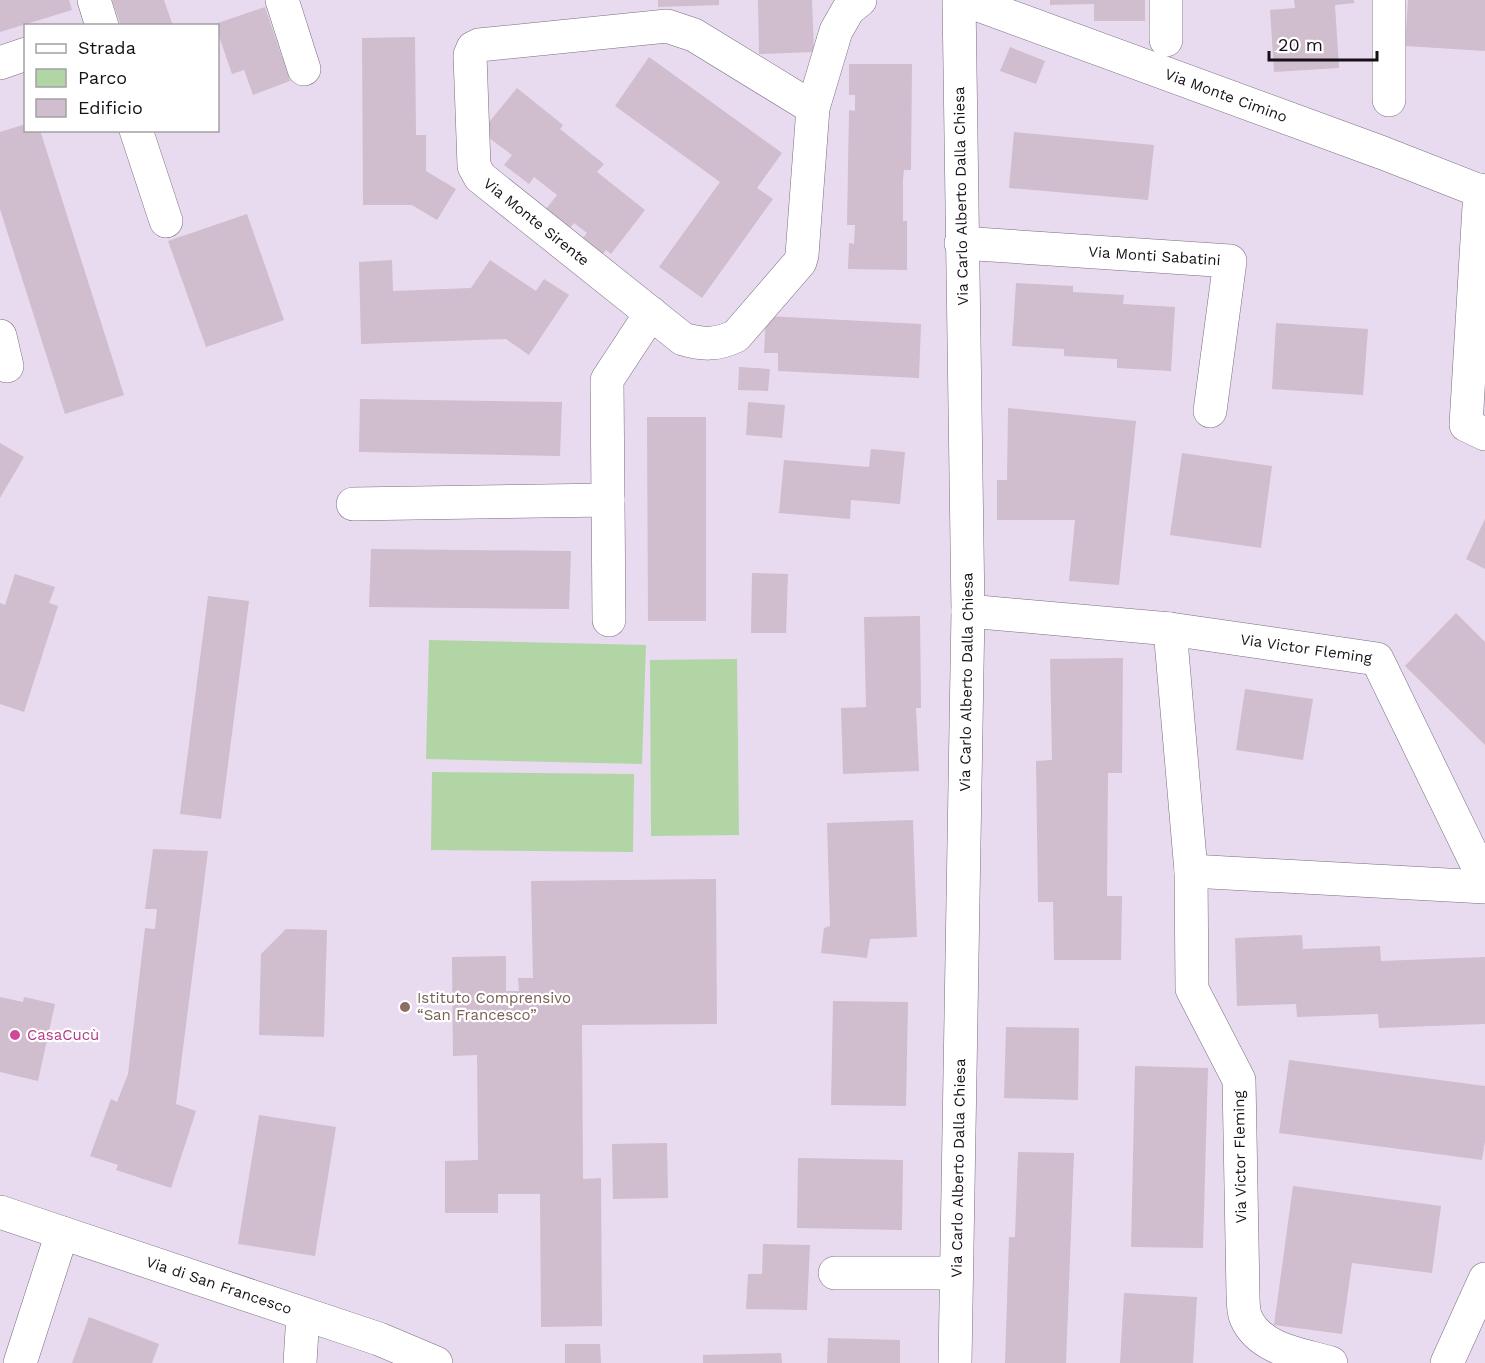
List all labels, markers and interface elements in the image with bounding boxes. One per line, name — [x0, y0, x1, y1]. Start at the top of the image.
legend — [24, 24, 219, 132]
scale bar — [1269, 24, 1377, 62]
text: 20 m — [1278, 34, 1323, 55]
text: Strada — [78, 37, 136, 58]
street label: Via Monte Cimino — [1162, 65, 1290, 126]
text: Parco — [78, 67, 127, 88]
street label: Via Carlo Alberto Dalla Chiesa — [950, 86, 972, 306]
text: Edificio — [78, 97, 143, 118]
street label: Via Monte Sirente — [480, 174, 593, 270]
street label: Via Monti Sabatini — [1088, 243, 1221, 269]
street label: Via Carlo Alberto Dalla Chiesa — [956, 572, 977, 792]
street label: Via Victor Fleming — [1239, 630, 1373, 667]
place label: Istituto Comprensivo “San Francesco” — [417, 989, 571, 1024]
marker: Istituto Comprensivo “San Francesco” — [398, 1000, 412, 1014]
place label: CasaCucù — [27, 1026, 99, 1044]
marker: CasaCucù — [8, 1028, 22, 1042]
street label: Via Carlo Alberto Dalla Chiesa — [947, 1058, 969, 1278]
street label: Via Victor Fleming — [1230, 1090, 1250, 1223]
street label: Via di San Francesco — [144, 1253, 294, 1318]

